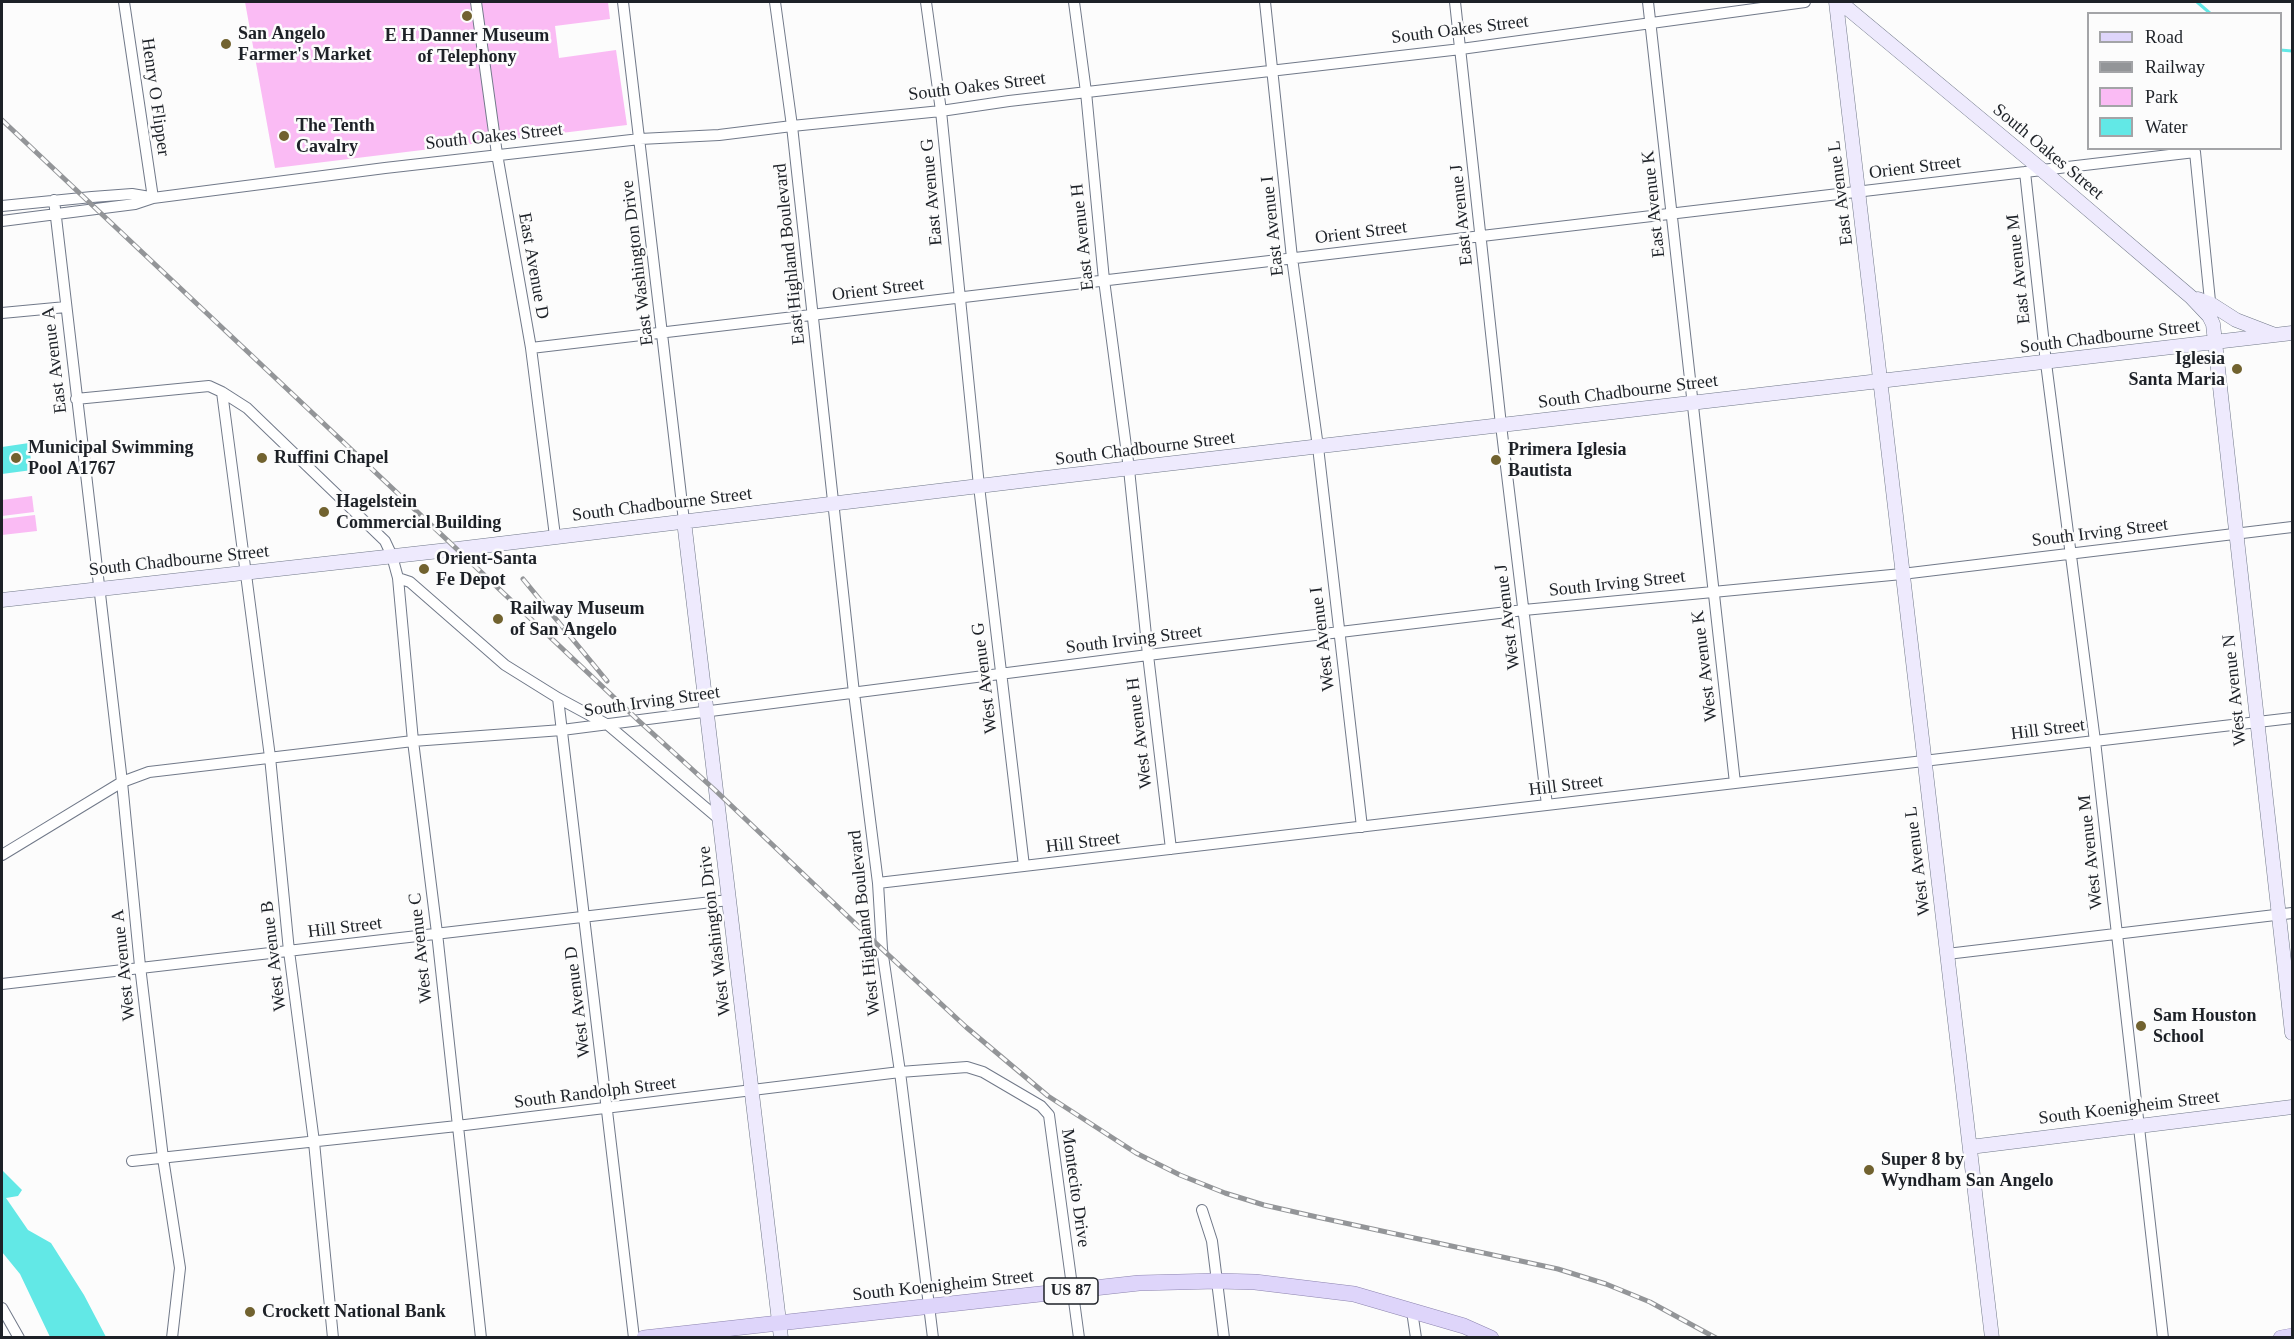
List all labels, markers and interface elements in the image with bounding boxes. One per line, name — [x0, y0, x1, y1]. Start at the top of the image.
marker: E H Danner Museum of Telephony — [460, 9, 474, 23]
street label: South Oakes Street — [1390, 11, 1530, 49]
legend — [2087, 12, 2282, 150]
place label: San Angelo Farmer's Market — [238, 23, 371, 66]
place label: E H Danner Museum of Telephony — [385, 25, 549, 68]
text: Road — [2145, 27, 2183, 47]
street label: Henry O Flipper — [136, 37, 174, 157]
marker: San Angelo Farmer's Market — [219, 37, 233, 51]
text: Railway — [2145, 57, 2205, 77]
street label: South Oakes Street — [907, 68, 1047, 106]
text: Park — [2145, 87, 2178, 107]
street label: South Oakes Street — [1988, 99, 2108, 205]
place label: The Tenth Cavalry — [296, 115, 375, 158]
text: Water — [2145, 117, 2188, 137]
street label: South Oakes Street — [424, 119, 564, 155]
marker: The Tenth Cavalry — [277, 129, 291, 143]
street label: East Avenue G — [917, 137, 947, 247]
street label: East Avenue L — [1824, 139, 1858, 247]
street label: East Avenue K — [1638, 149, 1670, 259]
street label: Orient Street — [1868, 152, 1962, 184]
street label: East Highland Boulevard — [770, 162, 810, 346]
street label: East Avenue J — [1446, 163, 1478, 267]
street label: East Avenue I — [1257, 175, 1289, 277]
street label: East Washington Drive — [617, 179, 659, 347]
street label: East Avenue H — [1067, 182, 1099, 292]
street label: East Avenue D — [513, 211, 553, 321]
street label: East Avenue M — [2002, 213, 2036, 325]
street label: Orient Street — [1314, 217, 1408, 249]
street label: Orient Street — [831, 274, 925, 306]
street label: East Avenue A — [38, 305, 72, 415]
street label: South Chadbourne Street — [2019, 315, 2201, 359]
place label: Iglesia Santa Maria — [2129, 348, 2225, 391]
marker: Iglesia Santa Maria — [2230, 362, 2244, 376]
street label: South Chadbourne Street — [1537, 370, 1719, 414]
street label: South Chadbourne Street — [1054, 427, 1236, 471]
place label: Municipal Swimming Pool A1767 — [28, 437, 194, 480]
place label: Primera Iglesia Bautista — [1508, 439, 1626, 482]
place label: Ruffini Chapel — [274, 447, 389, 469]
marker: Municipal Swimming Pool A1767 — [9, 451, 23, 465]
marker: Ruffini Chapel — [255, 451, 269, 465]
marker: Primera Iglesia Bautista — [1489, 453, 1503, 467]
street label: South Chadbourne Street — [571, 483, 753, 527]
place label: Hagelstein Commercial Building — [336, 491, 501, 534]
marker: Hagelstein Commercial Building — [317, 505, 331, 519]
street label: South Irving Street — [2031, 514, 2169, 552]
street label: South Chadbourne Street — [88, 541, 270, 581]
place label: Orient-Santa Fe Depot — [436, 548, 537, 590]
marker: Orient-Santa Fe Depot — [417, 562, 431, 576]
street label: West Avenue J — [1491, 563, 1525, 671]
street label: South Irving Street — [1548, 566, 1686, 602]
street label: West Avenue I — [1306, 585, 1340, 693]
place label: Railway Museum of San Angelo — [510, 598, 644, 640]
street label: West Avenue K — [1687, 609, 1723, 723]
marker: Railway Museum of San Angelo — [491, 612, 505, 626]
street label: West Avenue G — [967, 621, 1003, 735]
street label: South Irving Street — [1065, 621, 1203, 659]
street label: West Avenue N — [2218, 633, 2252, 747]
street label: West Avenue H — [1122, 676, 1158, 790]
street label: South Irving Street — [583, 682, 721, 722]
street label: Hill Street — [2010, 715, 2086, 745]
street label: Hill Street — [1528, 771, 1604, 801]
street label: West Avenue M — [2074, 794, 2108, 910]
street label: West Avenue L — [1901, 805, 1935, 917]
street label: Hill Street — [1045, 828, 1121, 858]
street label: West Highland Boulevard — [845, 829, 885, 1017]
street label: West Washington Drive — [694, 845, 736, 1017]
street label: West Avenue C — [404, 892, 438, 1004]
street label: West Avenue B — [257, 900, 291, 1012]
street label: West Avenue A — [107, 908, 141, 1022]
street label: Hill Street — [307, 913, 383, 943]
street label: West Avenue D — [560, 945, 596, 1059]
place label: Sam Houston School — [2153, 1005, 2257, 1048]
marker: Sam Houston School — [2134, 1019, 2148, 1033]
street label: South Randolph Street — [513, 1072, 677, 1114]
street label: South Koenigheim Street — [2037, 1086, 2221, 1130]
street label: Montecito Drive — [1056, 1127, 1094, 1249]
place label: Super 8 by Wyndham San Angelo — [1881, 1149, 2053, 1192]
marker: Super 8 by Wyndham San Angelo — [1862, 1163, 1876, 1177]
street label: South Koenigheim Street — [851, 1266, 1035, 1306]
road number: US 87 — [1044, 1278, 1098, 1304]
place label: Crockett National Bank — [262, 1301, 446, 1323]
marker: Crockett National Bank — [243, 1305, 257, 1319]

